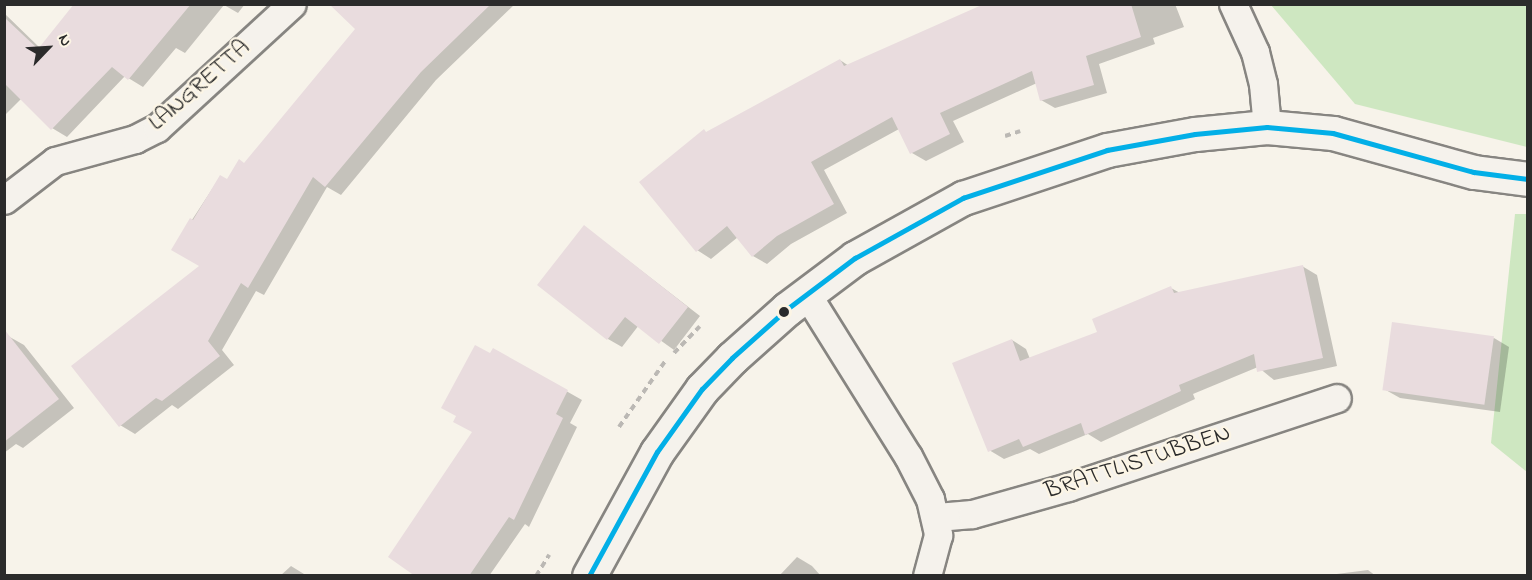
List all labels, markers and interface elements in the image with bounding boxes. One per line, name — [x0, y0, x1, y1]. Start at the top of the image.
north arrow — [18, 18, 78, 78]
text: N — [51, 30, 77, 50]
street label: LANGRETTA — [143, 34, 257, 138]
unlabelled marker — [778, 306, 790, 318]
street label: BRATTLISTUBBEN — [1041, 419, 1235, 507]

